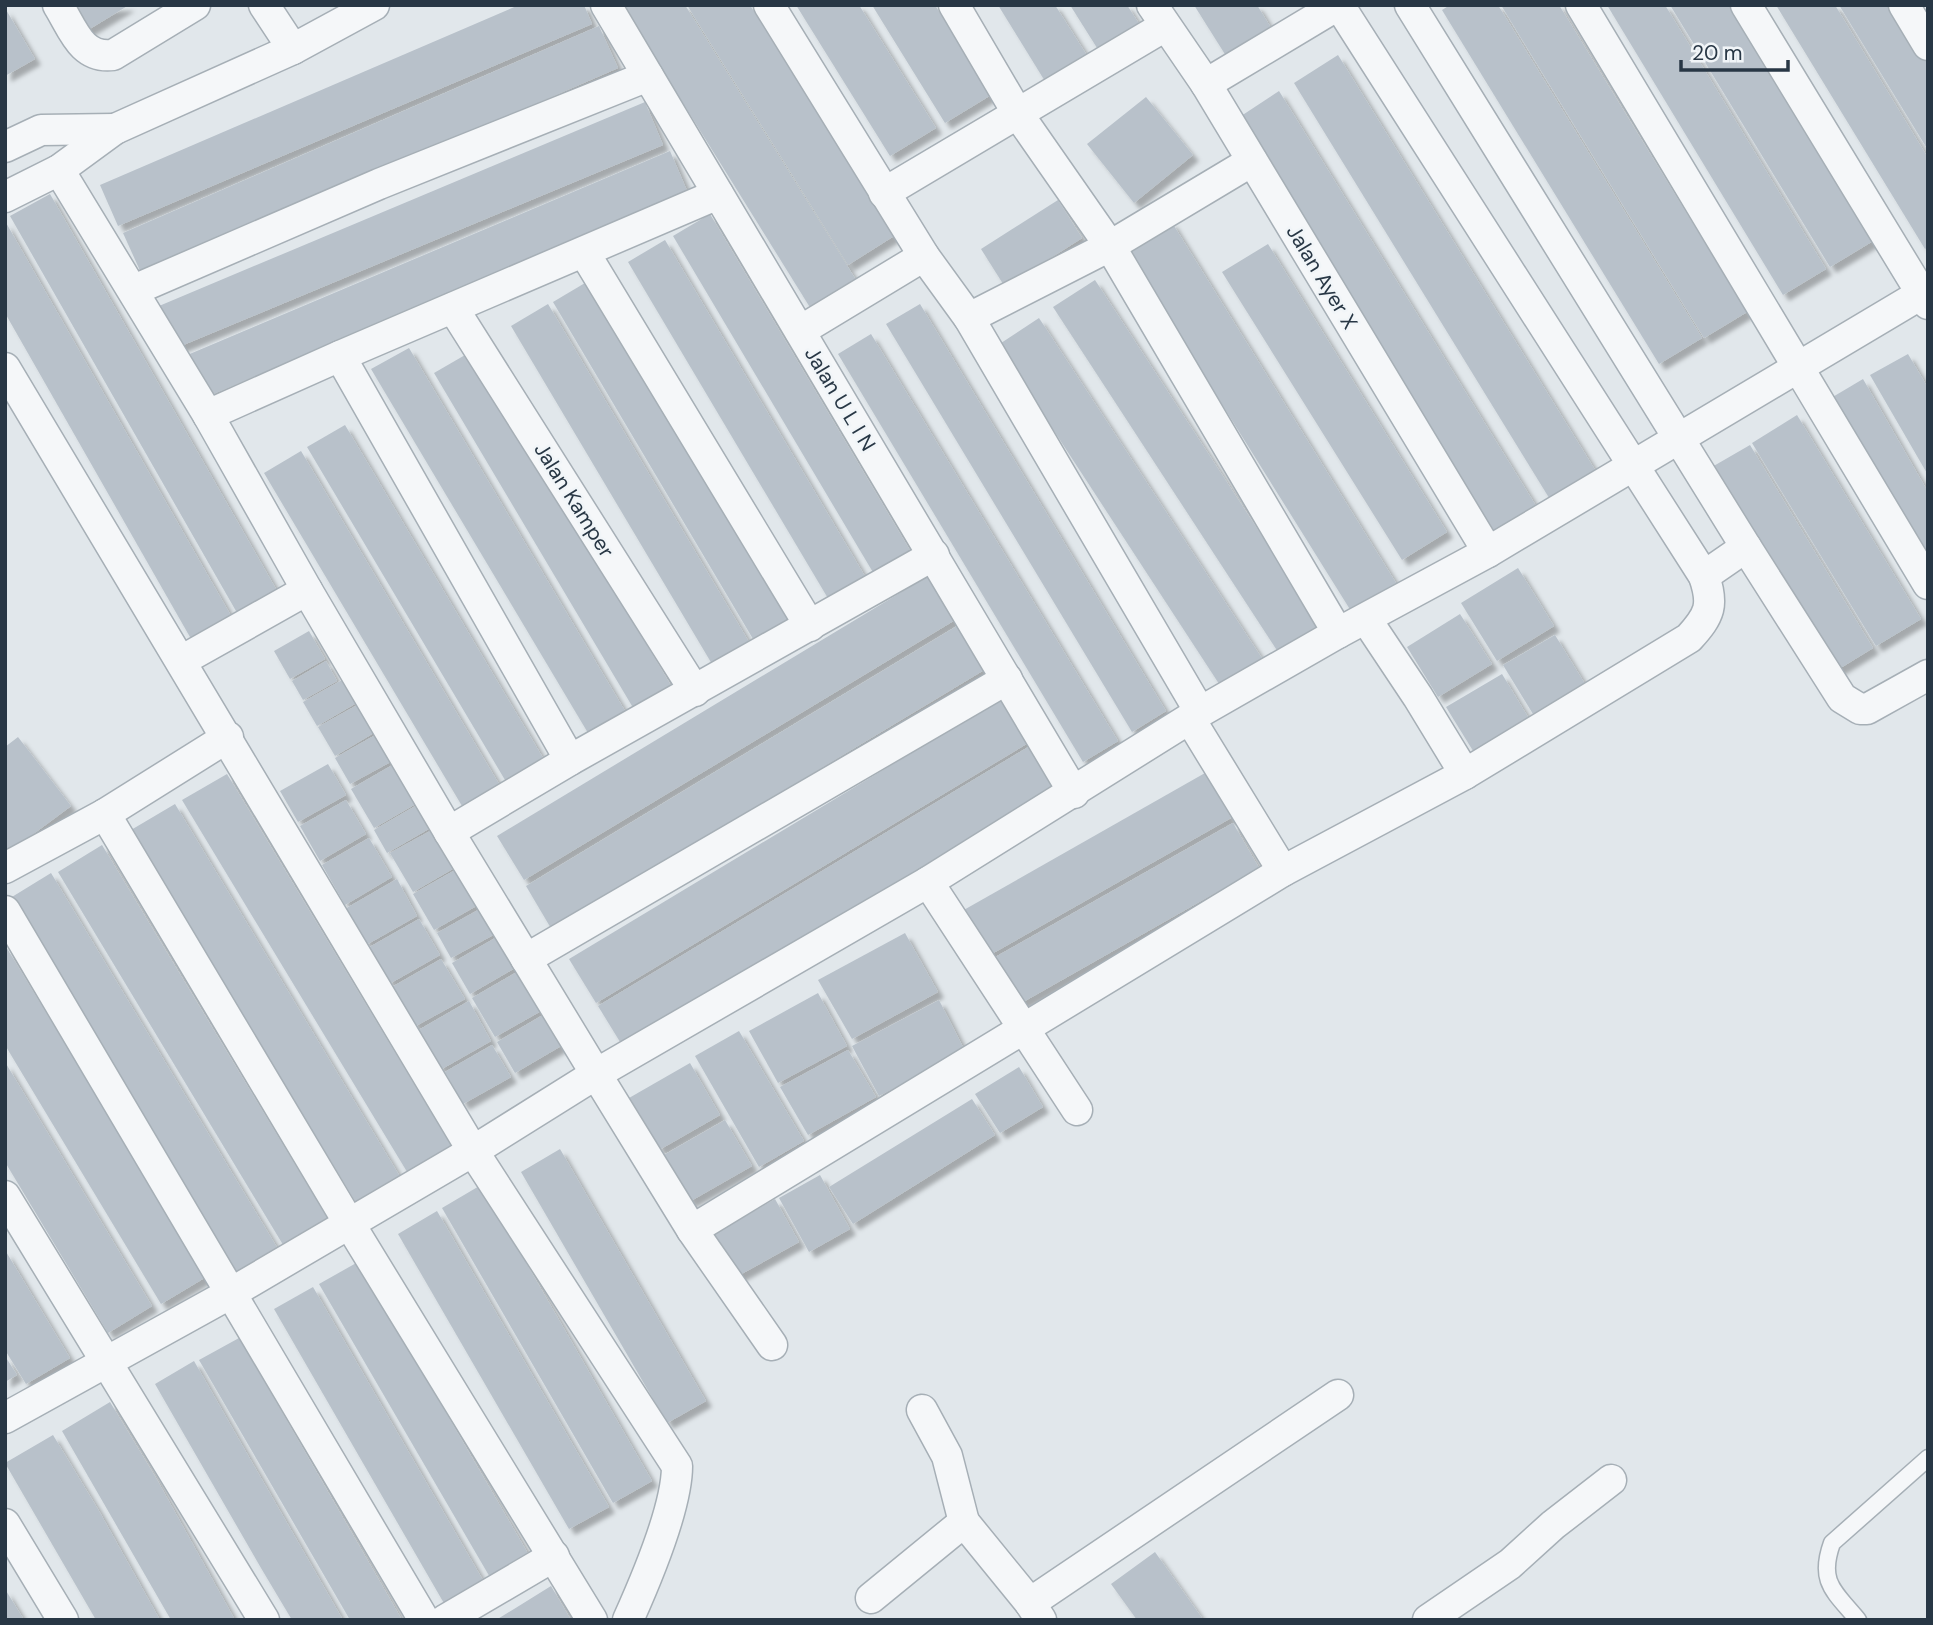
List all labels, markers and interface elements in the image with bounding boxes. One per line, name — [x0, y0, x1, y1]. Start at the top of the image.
scale bar — [1681, 28, 1788, 72]
text: 20 m — [1692, 39, 1743, 67]
street label: Jalan Ayer X — [1280, 220, 1364, 334]
street label: Jalan U L I N — [798, 342, 882, 456]
street label: Jalan Kamper — [528, 437, 621, 563]

